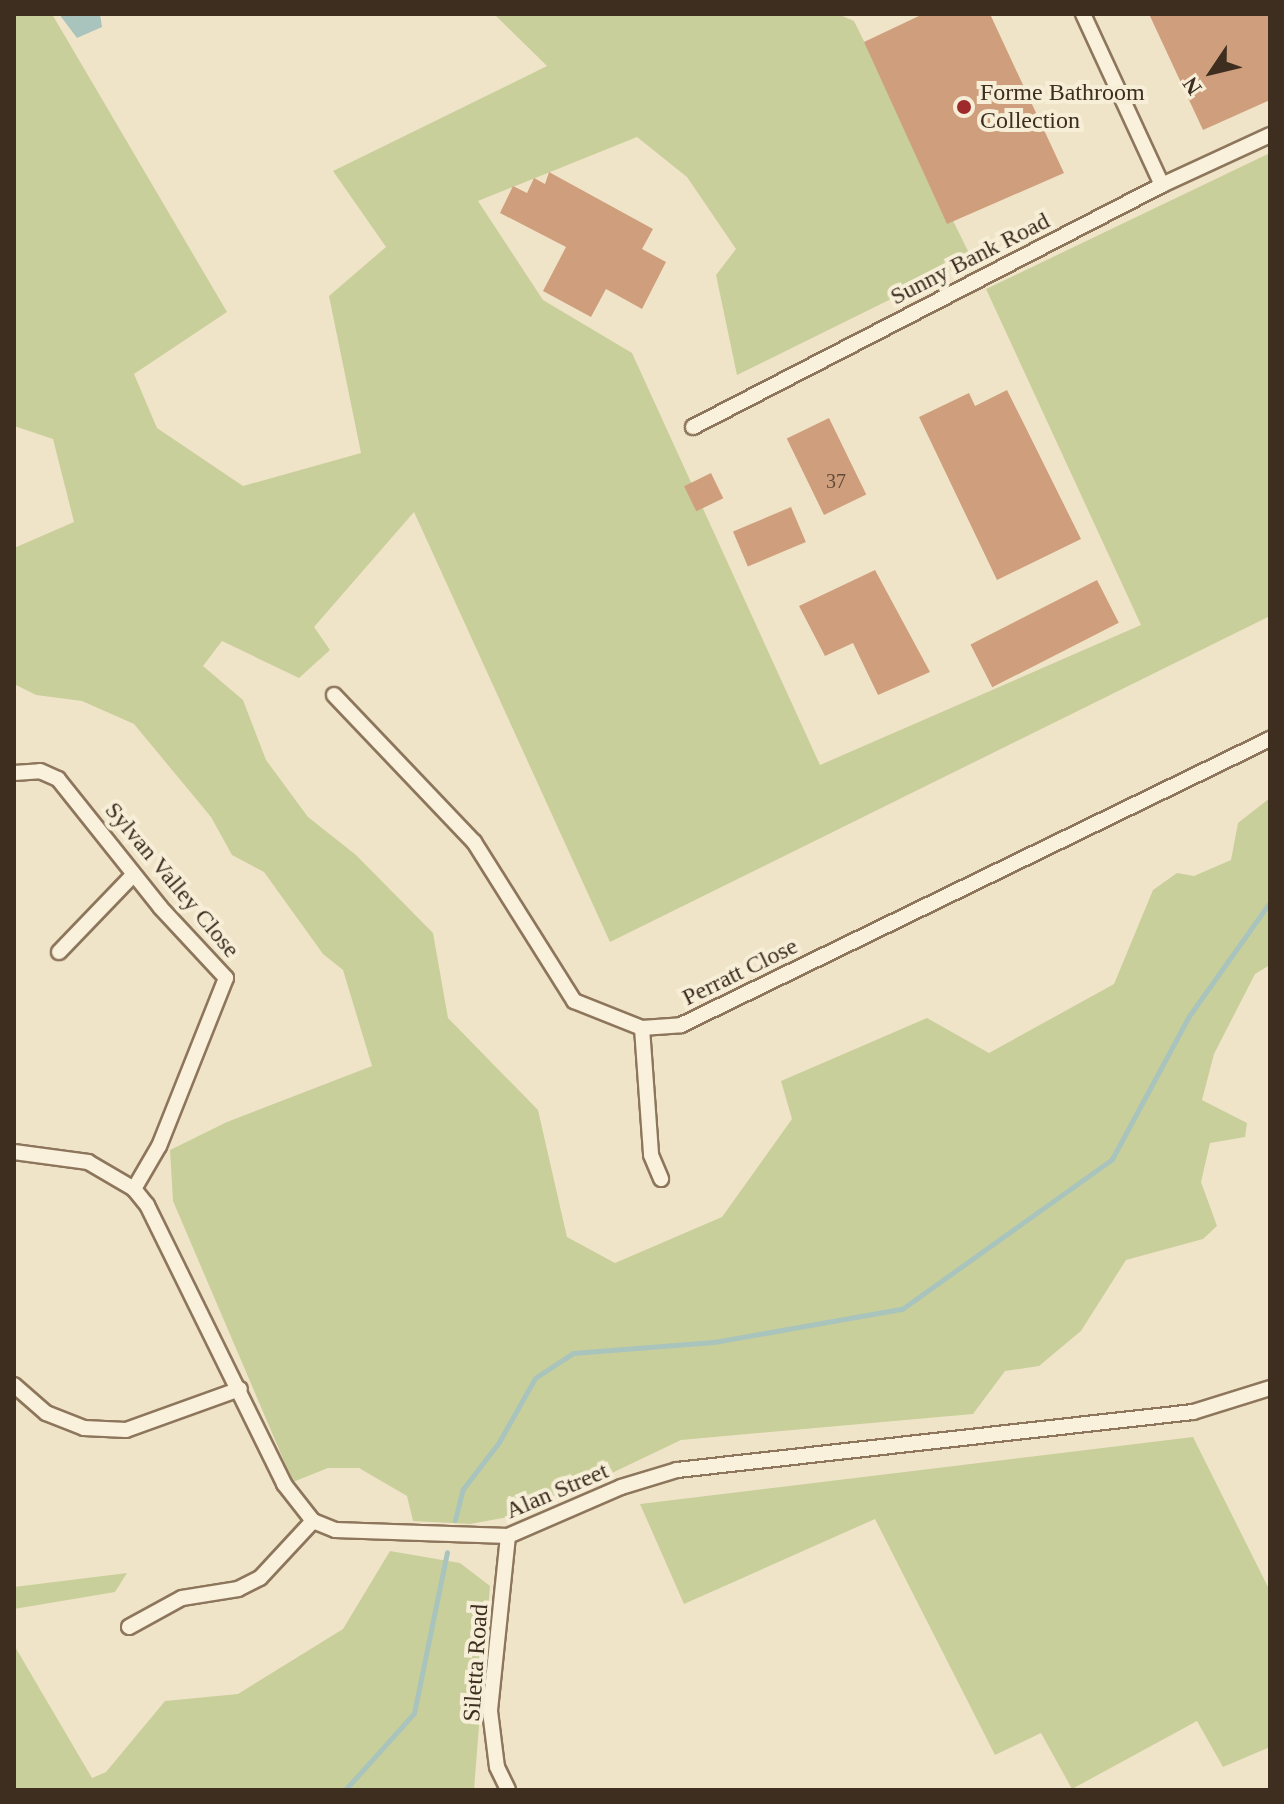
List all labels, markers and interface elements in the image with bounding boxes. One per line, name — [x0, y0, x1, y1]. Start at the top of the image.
north arrow — [1172, 32, 1252, 112]
text: N — [1177, 72, 1207, 100]
place label: Forme Bathroom Collection — [980, 79, 1145, 135]
marker: Forme Bathroom Collection — [955, 98, 973, 116]
street label: Sunny Bank Road — [886, 207, 1054, 311]
house number: 37 — [826, 469, 846, 493]
street label: Sylvan Valley Close — [98, 796, 246, 964]
street label: Perratt Close — [678, 932, 802, 1012]
street label: Alan Street — [501, 1457, 613, 1525]
street label: Siletta Road — [458, 1603, 494, 1723]

